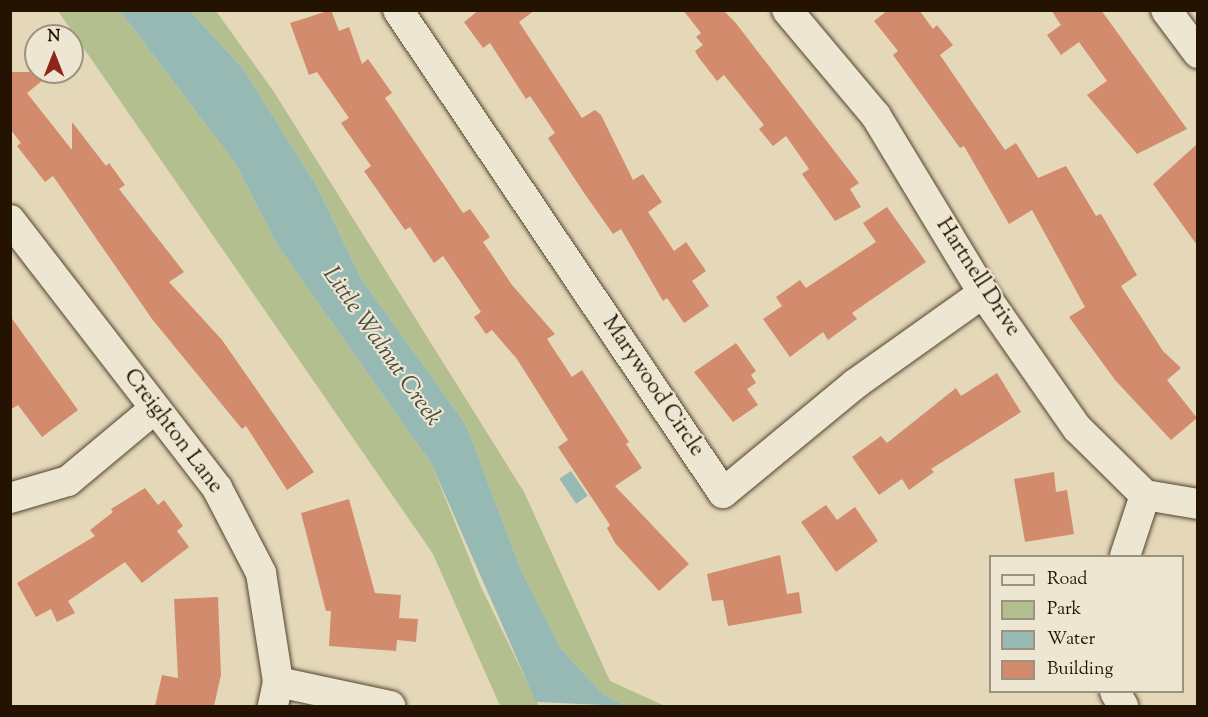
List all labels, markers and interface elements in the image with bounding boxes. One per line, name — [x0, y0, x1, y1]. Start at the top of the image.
north arrow — [24, 24, 84, 84]
text: N — [48, 26, 60, 49]
street label: Hartnell Drive — [929, 214, 1025, 342]
water label: Little Walnut Creek — [315, 262, 447, 432]
street label: Marywood Circle — [595, 312, 709, 462]
street label: Creighton Lane — [117, 364, 227, 500]
legend — [989, 555, 1184, 693]
text: Road — [1047, 567, 1087, 593]
text: Park — [1047, 597, 1081, 623]
text: Water — [1047, 627, 1095, 653]
text: Building — [1047, 657, 1113, 683]

